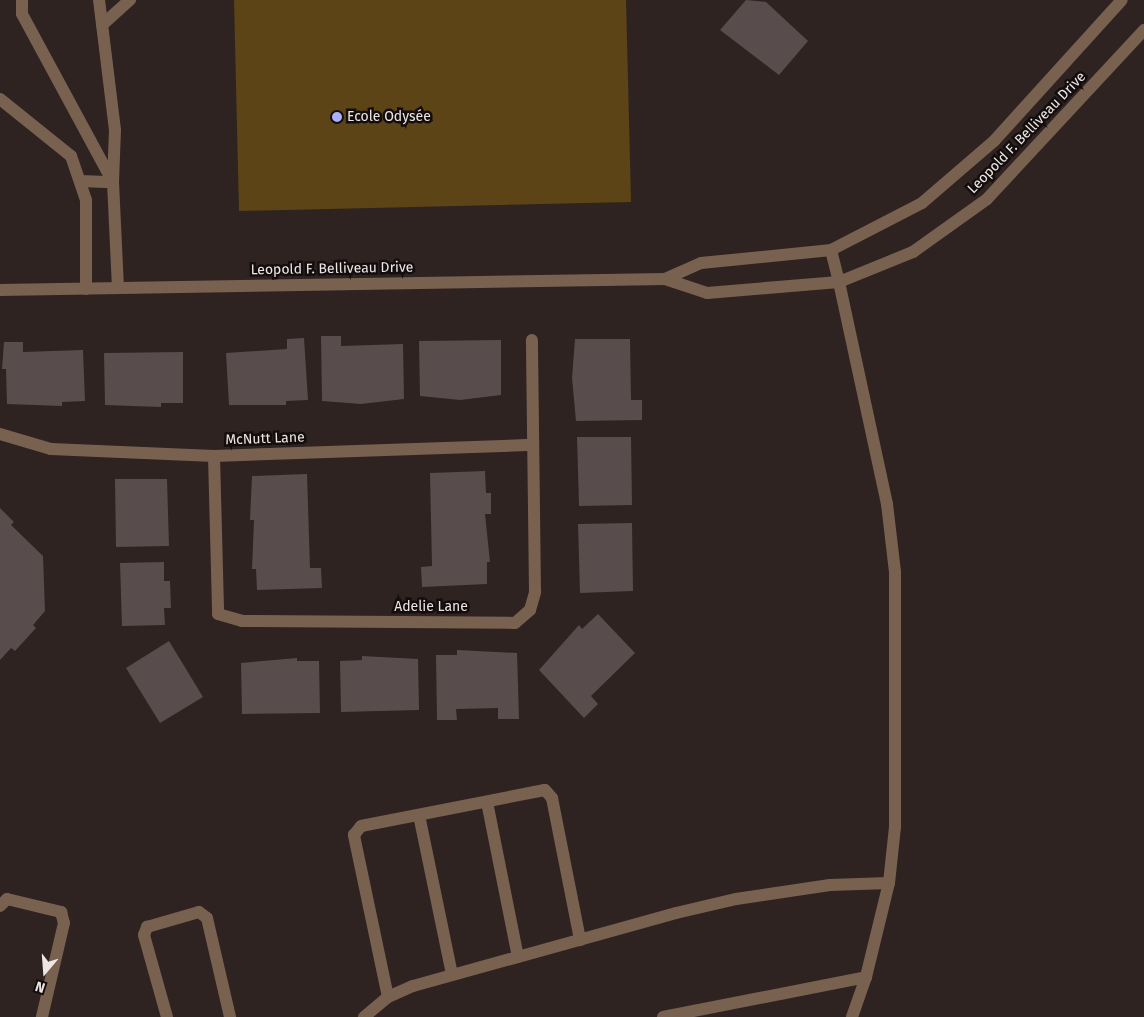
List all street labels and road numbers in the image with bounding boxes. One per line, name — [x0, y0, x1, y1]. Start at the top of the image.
street label: Leopold F. Belliveau Drive — [964, 69, 1090, 197]
street label: Leopold F. Belliveau Drive — [250, 259, 414, 279]
street label: McNutt Lane — [225, 429, 305, 449]
street label: Adelie Lane — [394, 599, 468, 615]

